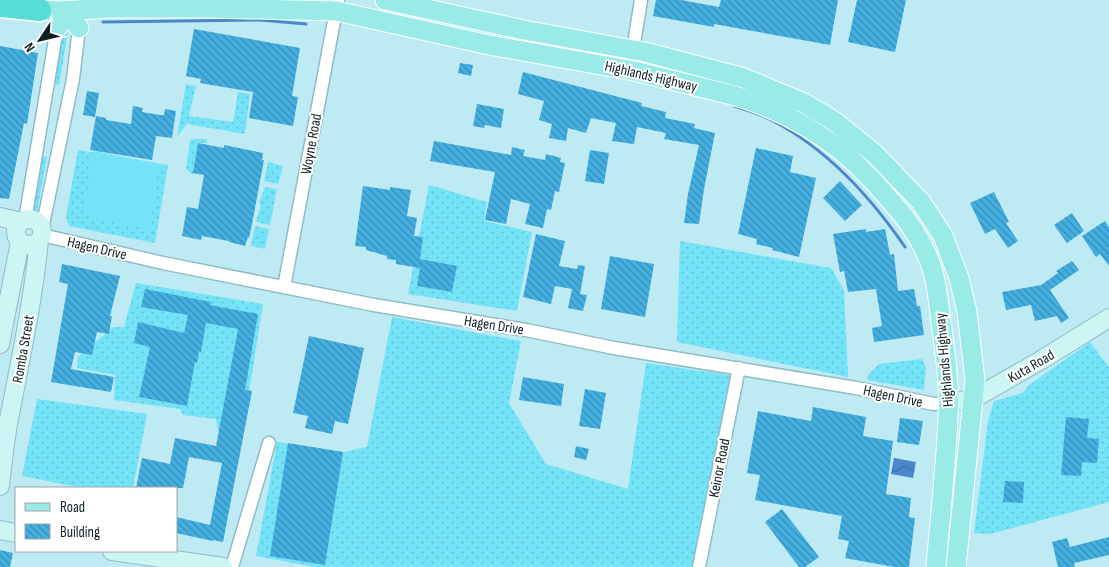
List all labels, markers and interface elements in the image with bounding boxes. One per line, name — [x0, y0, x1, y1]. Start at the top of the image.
north arrow — [15, 15, 65, 65]
text: N — [21, 39, 39, 55]
street label: Highlands Highway — [603, 57, 699, 96]
street label: Woyne Road — [297, 112, 326, 176]
street label: Hagen Drive — [65, 232, 128, 265]
street label: Hagen Drive — [463, 311, 525, 340]
street label: Highlands Highway — [931, 312, 958, 408]
street label: Romba Street — [8, 313, 39, 385]
street label: Kuta Road — [1005, 346, 1058, 387]
street label: Hagen Drive — [861, 381, 924, 412]
street label: Keinor Road — [704, 437, 735, 499]
legend — [15, 487, 178, 552]
text: Road — [60, 498, 85, 517]
text: Building — [60, 523, 100, 542]

